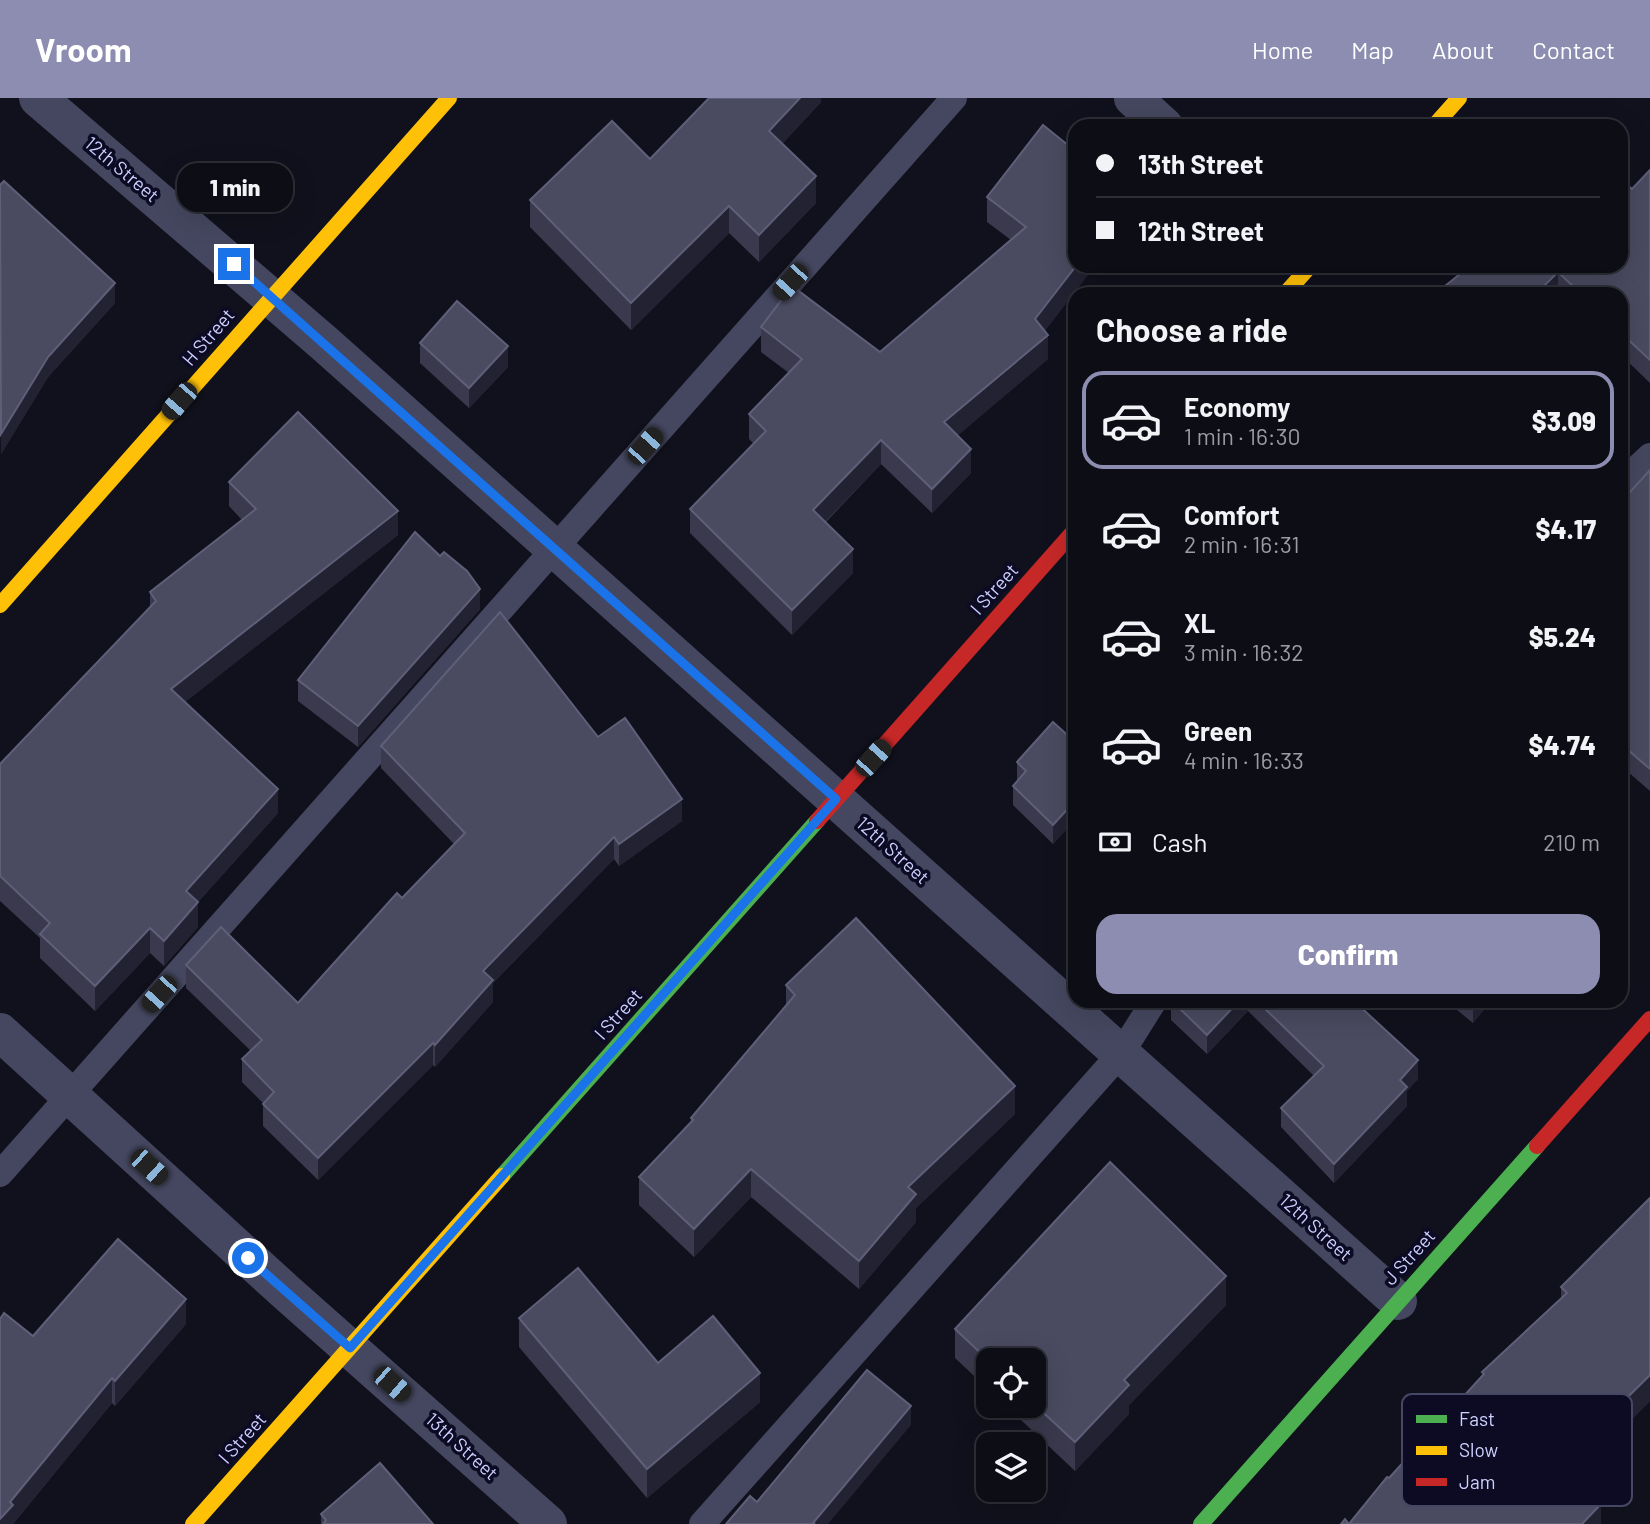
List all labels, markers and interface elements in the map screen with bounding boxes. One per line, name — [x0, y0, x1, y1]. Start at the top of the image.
text: Vroom — [35, 29, 132, 69]
text: Home — [1252, 35, 1313, 64]
text: Map — [1351, 35, 1394, 64]
text: About — [1432, 35, 1494, 64]
text: Contact — [1532, 35, 1615, 64]
street label: 12th Street — [81, 131, 164, 206]
text: 13th Street — [1138, 148, 1263, 179]
callout: 1 min — [176, 162, 292, 212]
text: 1 min — [210, 173, 260, 201]
text: 12th Street — [1138, 215, 1264, 246]
route end — [218, 248, 250, 280]
car — [769, 259, 812, 305]
street label: H Street — [177, 303, 239, 370]
text: Choose a ride — [1096, 310, 1288, 348]
car — [158, 378, 201, 424]
icon: car — [1100, 389, 1163, 452]
text: Economy — [1184, 391, 1290, 422]
text: $3.09 — [1532, 405, 1596, 436]
text: 1 min · 16:30 — [1184, 422, 1301, 450]
car — [624, 423, 667, 469]
icon: car — [1100, 497, 1163, 560]
text: Comfort — [1184, 499, 1280, 530]
text: $4.17 — [1536, 513, 1596, 544]
text: 2 min · 16:31 — [1184, 530, 1300, 558]
street label: I Street — [965, 558, 1022, 619]
icon: car — [1100, 605, 1163, 668]
text: XL — [1184, 607, 1215, 638]
text: $5.24 — [1529, 621, 1596, 652]
text: 3 min · 16:32 — [1184, 638, 1304, 666]
icon: car — [1100, 713, 1163, 776]
text: Green — [1184, 715, 1252, 746]
text: $4.74 — [1529, 729, 1596, 760]
car — [852, 735, 895, 781]
text: 4 min · 16:33 — [1184, 746, 1304, 774]
street label: 12th Street — [852, 811, 934, 888]
icon: cash — [1096, 823, 1134, 861]
text: Cash — [1152, 826, 1207, 857]
text: 210 m — [1543, 828, 1600, 856]
button: Confirm — [1096, 914, 1600, 994]
car — [138, 971, 181, 1017]
street label: I Street — [589, 983, 646, 1044]
car — [127, 1145, 172, 1189]
street label: 12th Street — [1275, 1188, 1357, 1265]
street label: J Street — [1378, 1224, 1439, 1289]
route start — [232, 1242, 264, 1274]
map controls — [976, 1348, 1046, 1502]
button: locate — [976, 1348, 1046, 1418]
car — [370, 1362, 415, 1406]
legend — [1402, 1394, 1632, 1506]
street label: I Street — [213, 1407, 270, 1468]
street label: 13th Street — [421, 1407, 503, 1484]
text: Fast — [1459, 1407, 1495, 1430]
button: layers — [976, 1432, 1046, 1502]
text: Slow — [1459, 1438, 1498, 1461]
text: Jam — [1459, 1470, 1495, 1493]

